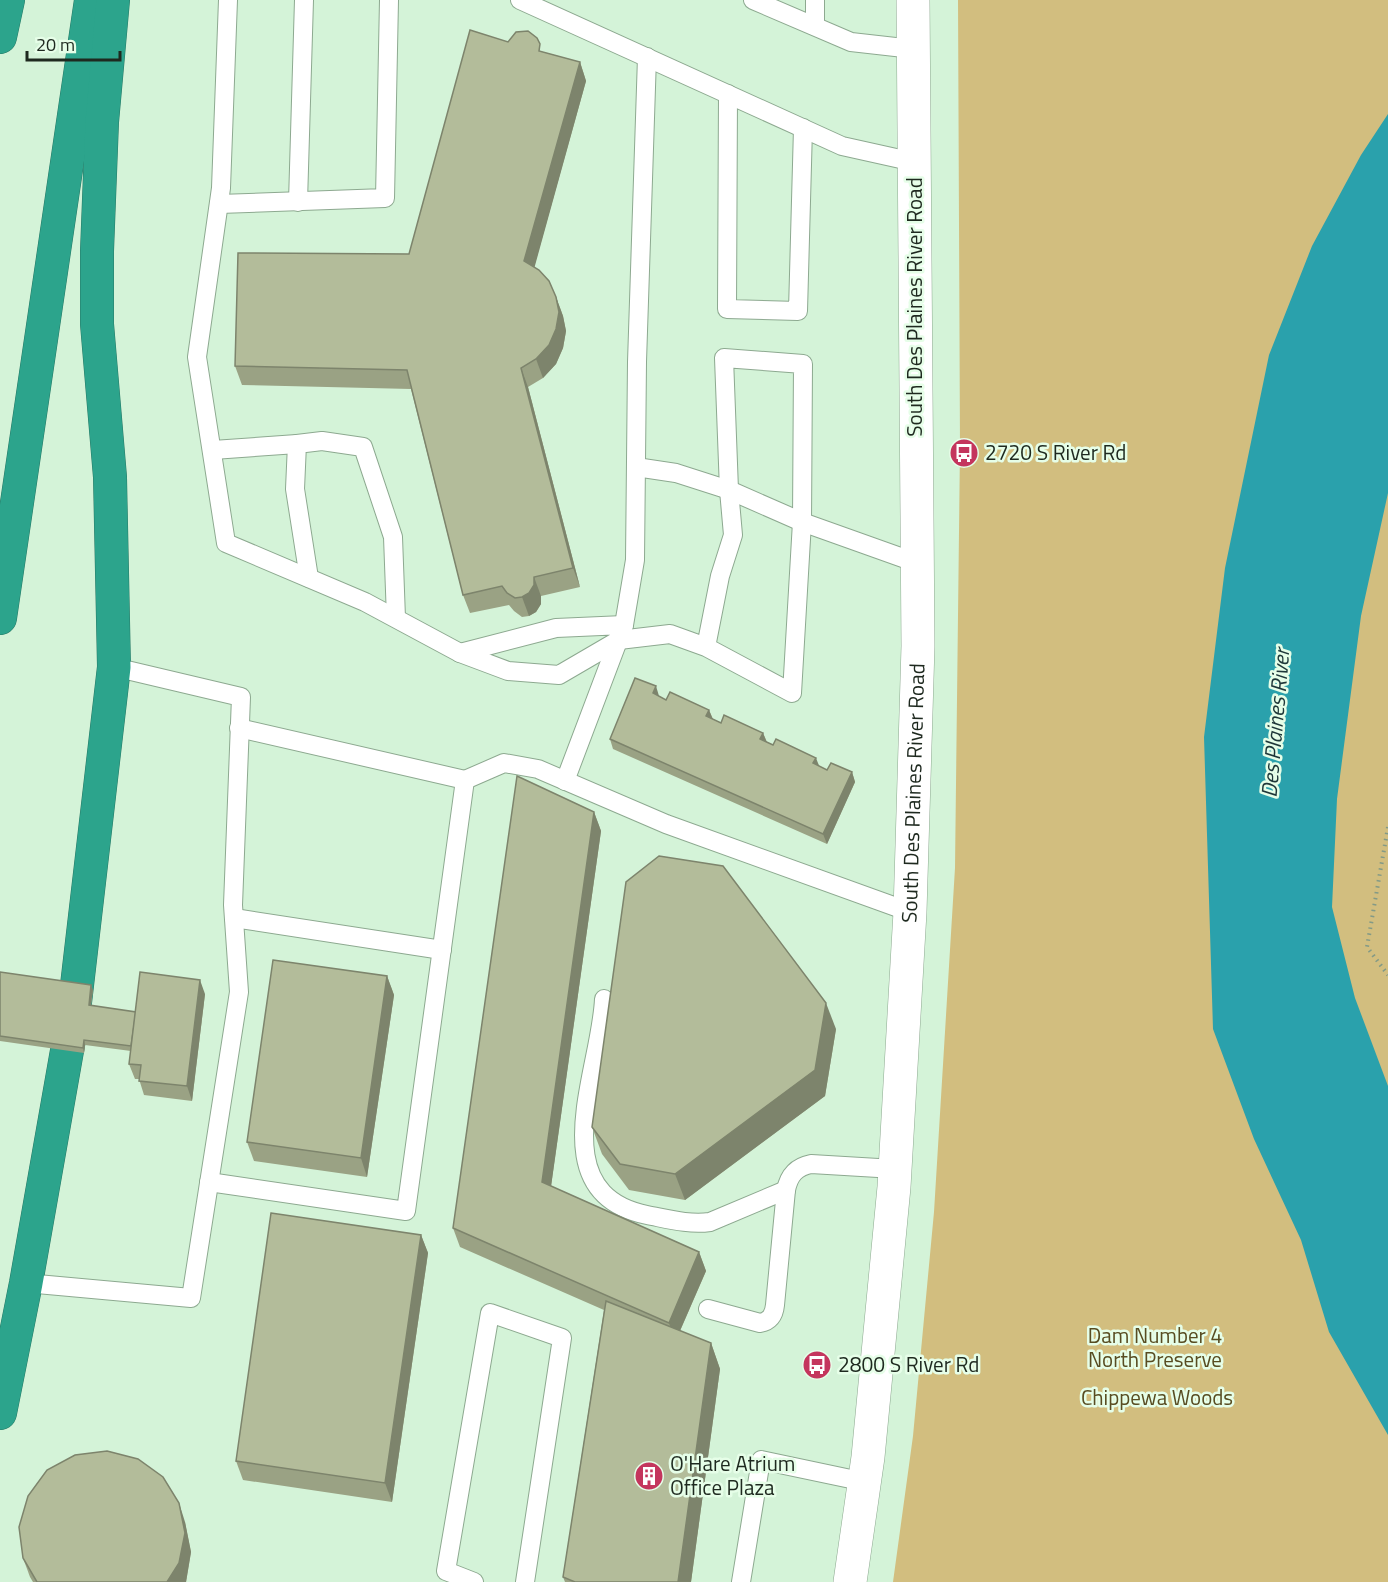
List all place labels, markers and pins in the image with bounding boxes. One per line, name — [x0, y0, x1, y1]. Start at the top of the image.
place label: 2720 S River Rd — [985, 436, 1126, 468]
bus stop icon: 2720 S River Rd — [948, 437, 980, 469]
place label: 2800 S River Rd — [838, 1348, 979, 1380]
bus stop icon: 2800 S River Rd — [801, 1349, 833, 1381]
place label: O'Hare Atrium Office Plaza — [670, 1447, 795, 1503]
building icon: O'Hare Atrium Office Plaza — [633, 1460, 665, 1492]

